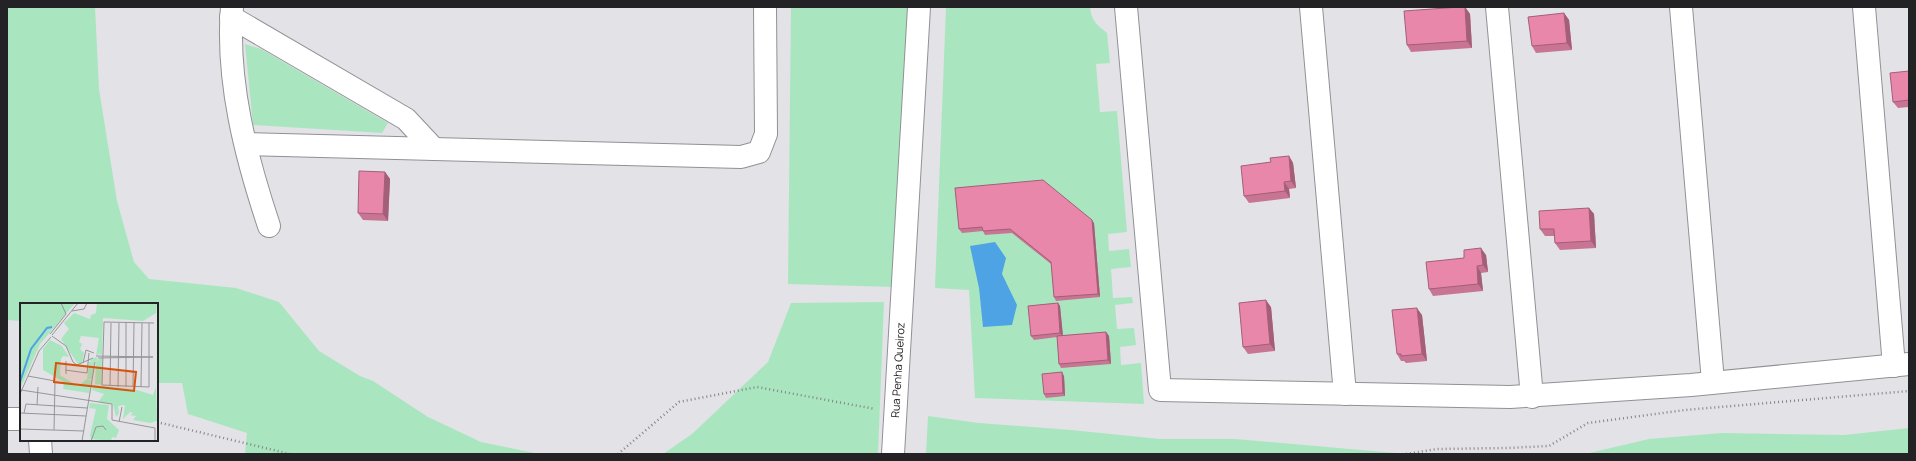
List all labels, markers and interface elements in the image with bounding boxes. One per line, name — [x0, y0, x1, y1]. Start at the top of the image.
inset map — [20, 303, 158, 441]
street label: Rua Penha Queiroz — [887, 322, 908, 418]

